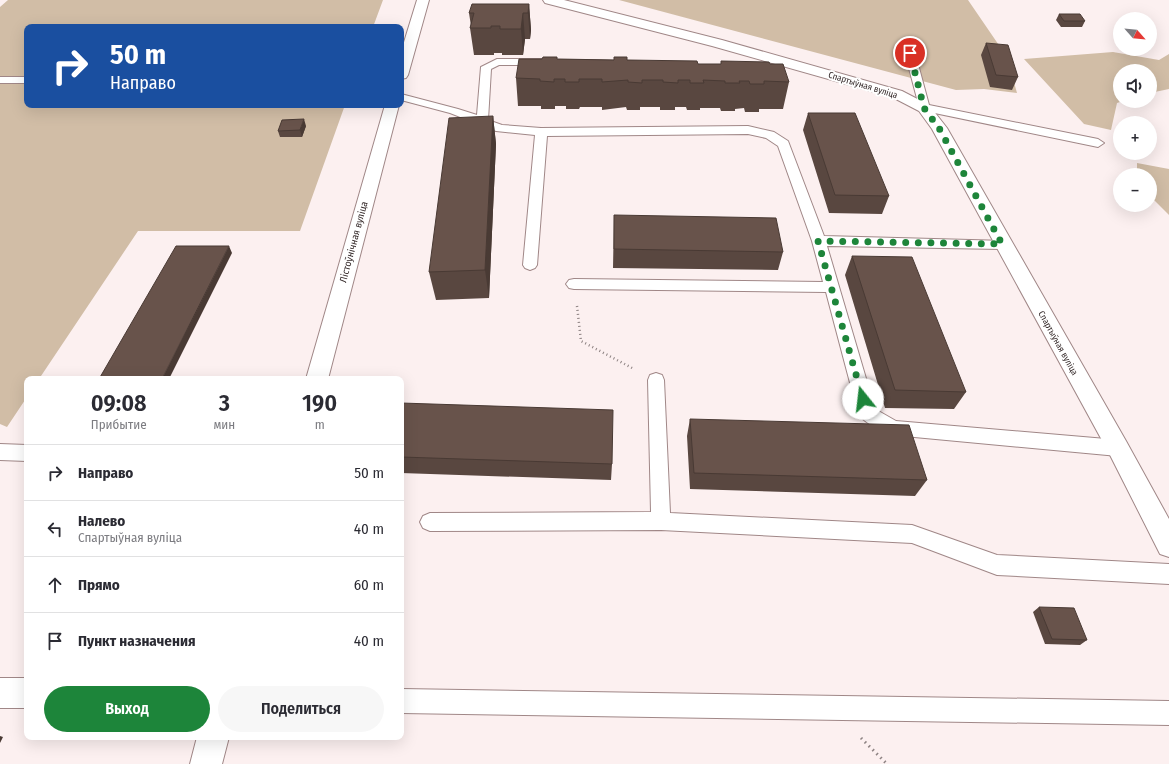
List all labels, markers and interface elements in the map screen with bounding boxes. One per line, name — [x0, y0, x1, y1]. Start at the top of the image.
north arrow — [1113, 12, 1157, 56]
map controls — [1113, 12, 1157, 212]
pin — [893, 36, 927, 70]
text: 50 m — [110, 38, 166, 71]
icon: right — [44, 40, 96, 92]
icon: arrive — [899, 42, 921, 64]
button: sound — [1113, 64, 1157, 108]
street label: Спартыўная вуліца — [827, 70, 899, 100]
text: Направо — [110, 72, 176, 94]
button: + — [1113, 116, 1157, 160]
button: − — [1113, 168, 1157, 212]
street label: Лістоўнічная вуліца — [336, 200, 371, 284]
street label: Спартыўная вуліца — [1036, 309, 1080, 377]
position arrow — [842, 378, 884, 420]
text: 09:08 — [91, 389, 147, 417]
text: 3 — [219, 389, 230, 417]
text: 190 — [302, 389, 337, 417]
text: Прибытие — [91, 417, 147, 432]
text: мин — [213, 417, 235, 432]
text: m — [315, 417, 325, 432]
icon: right — [44, 462, 66, 484]
text: Направо — [78, 464, 133, 482]
text: 50 m — [354, 464, 384, 482]
text: Налево — [78, 512, 125, 530]
icon: left — [44, 518, 66, 540]
text: 40 m — [354, 520, 384, 538]
text: Спартыўная вуліца — [78, 530, 182, 545]
icon: ahead — [44, 574, 66, 596]
text: Прямо — [78, 576, 120, 594]
text: 60 m — [354, 576, 384, 594]
icon: arrive — [44, 630, 66, 652]
text: Пункт назначения — [78, 632, 196, 650]
text: 40 m — [354, 632, 384, 650]
button: Выход — [44, 686, 210, 732]
button: Поделиться — [218, 686, 384, 732]

